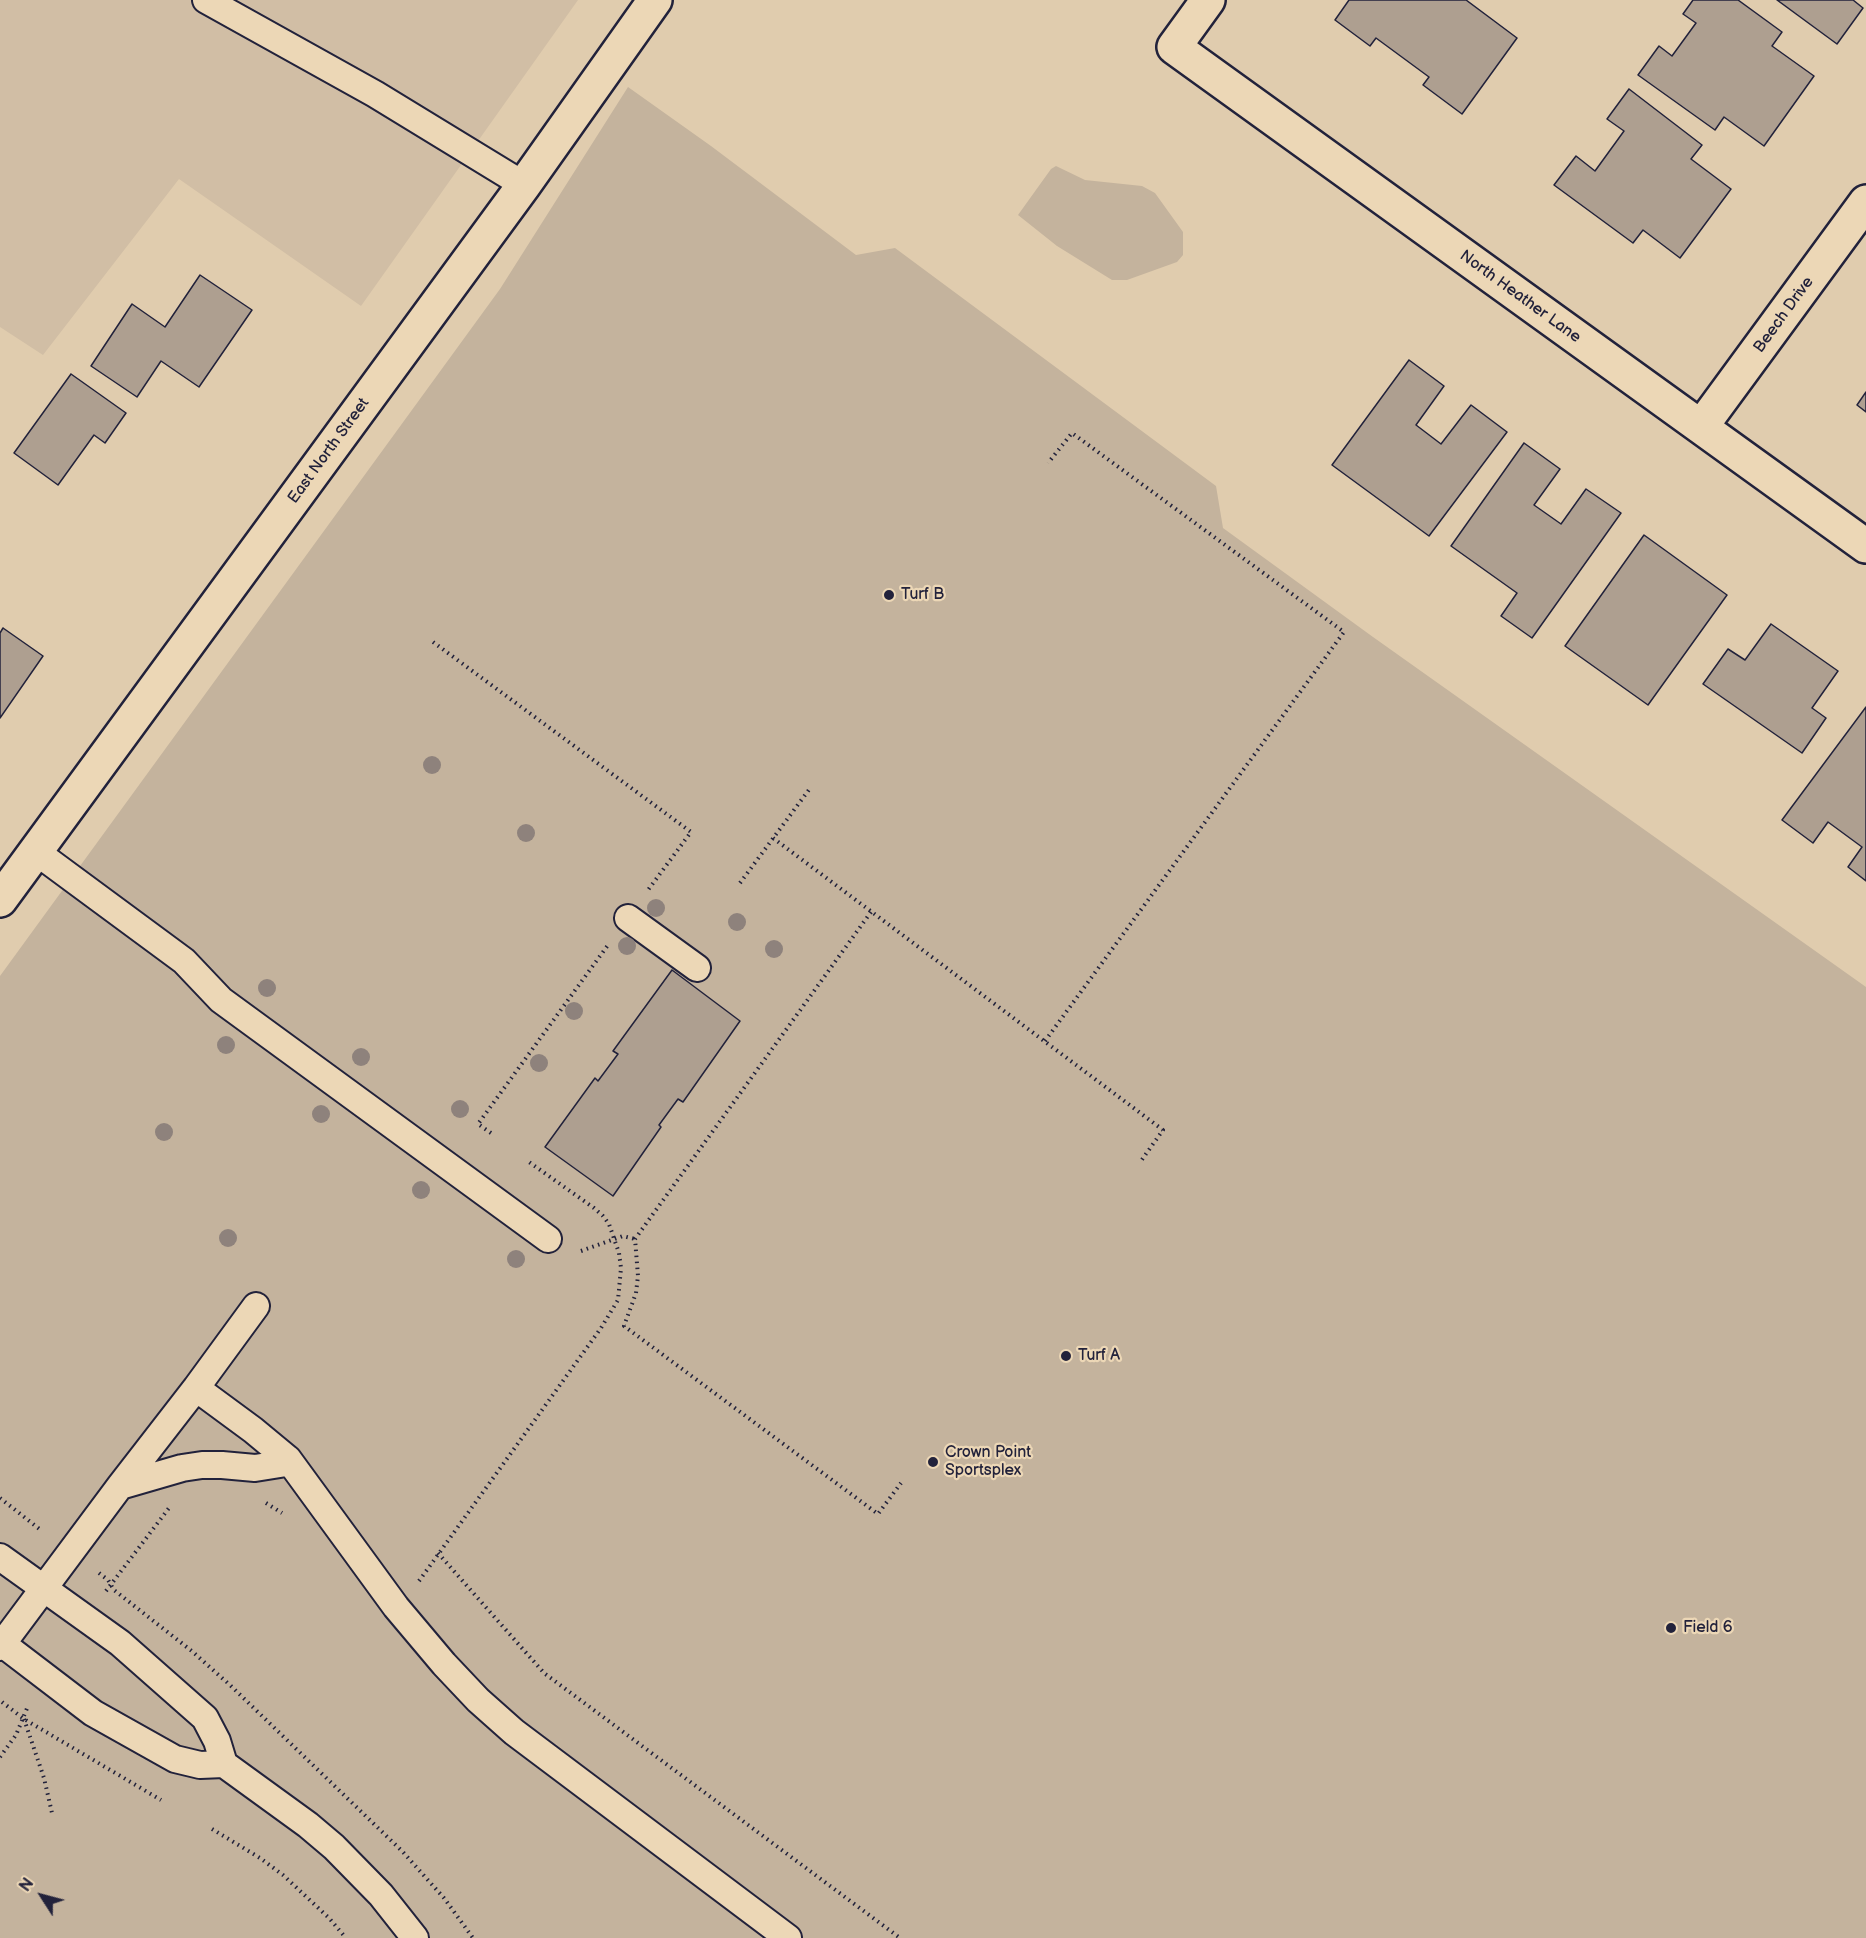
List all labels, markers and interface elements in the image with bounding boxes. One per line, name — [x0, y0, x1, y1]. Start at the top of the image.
street label: North Heather Lane — [1456, 247, 1584, 347]
street label: Beech Drive — [1750, 273, 1818, 357]
street label: East North Street — [284, 394, 374, 508]
place label: Turf B — [901, 585, 944, 605]
marker: Turf B — [882, 588, 896, 602]
place label: Turf A — [1078, 1346, 1120, 1366]
marker: Turf A — [1059, 1349, 1073, 1363]
place label: Crown Point Sportsplex — [945, 1443, 1031, 1481]
marker: Crown Point Sportsplex — [926, 1455, 940, 1469]
place label: Field 6 — [1683, 1618, 1732, 1638]
marker: Field 6 — [1664, 1621, 1678, 1635]
north arrow — [12, 1866, 72, 1926]
text: N — [16, 1875, 38, 1896]

